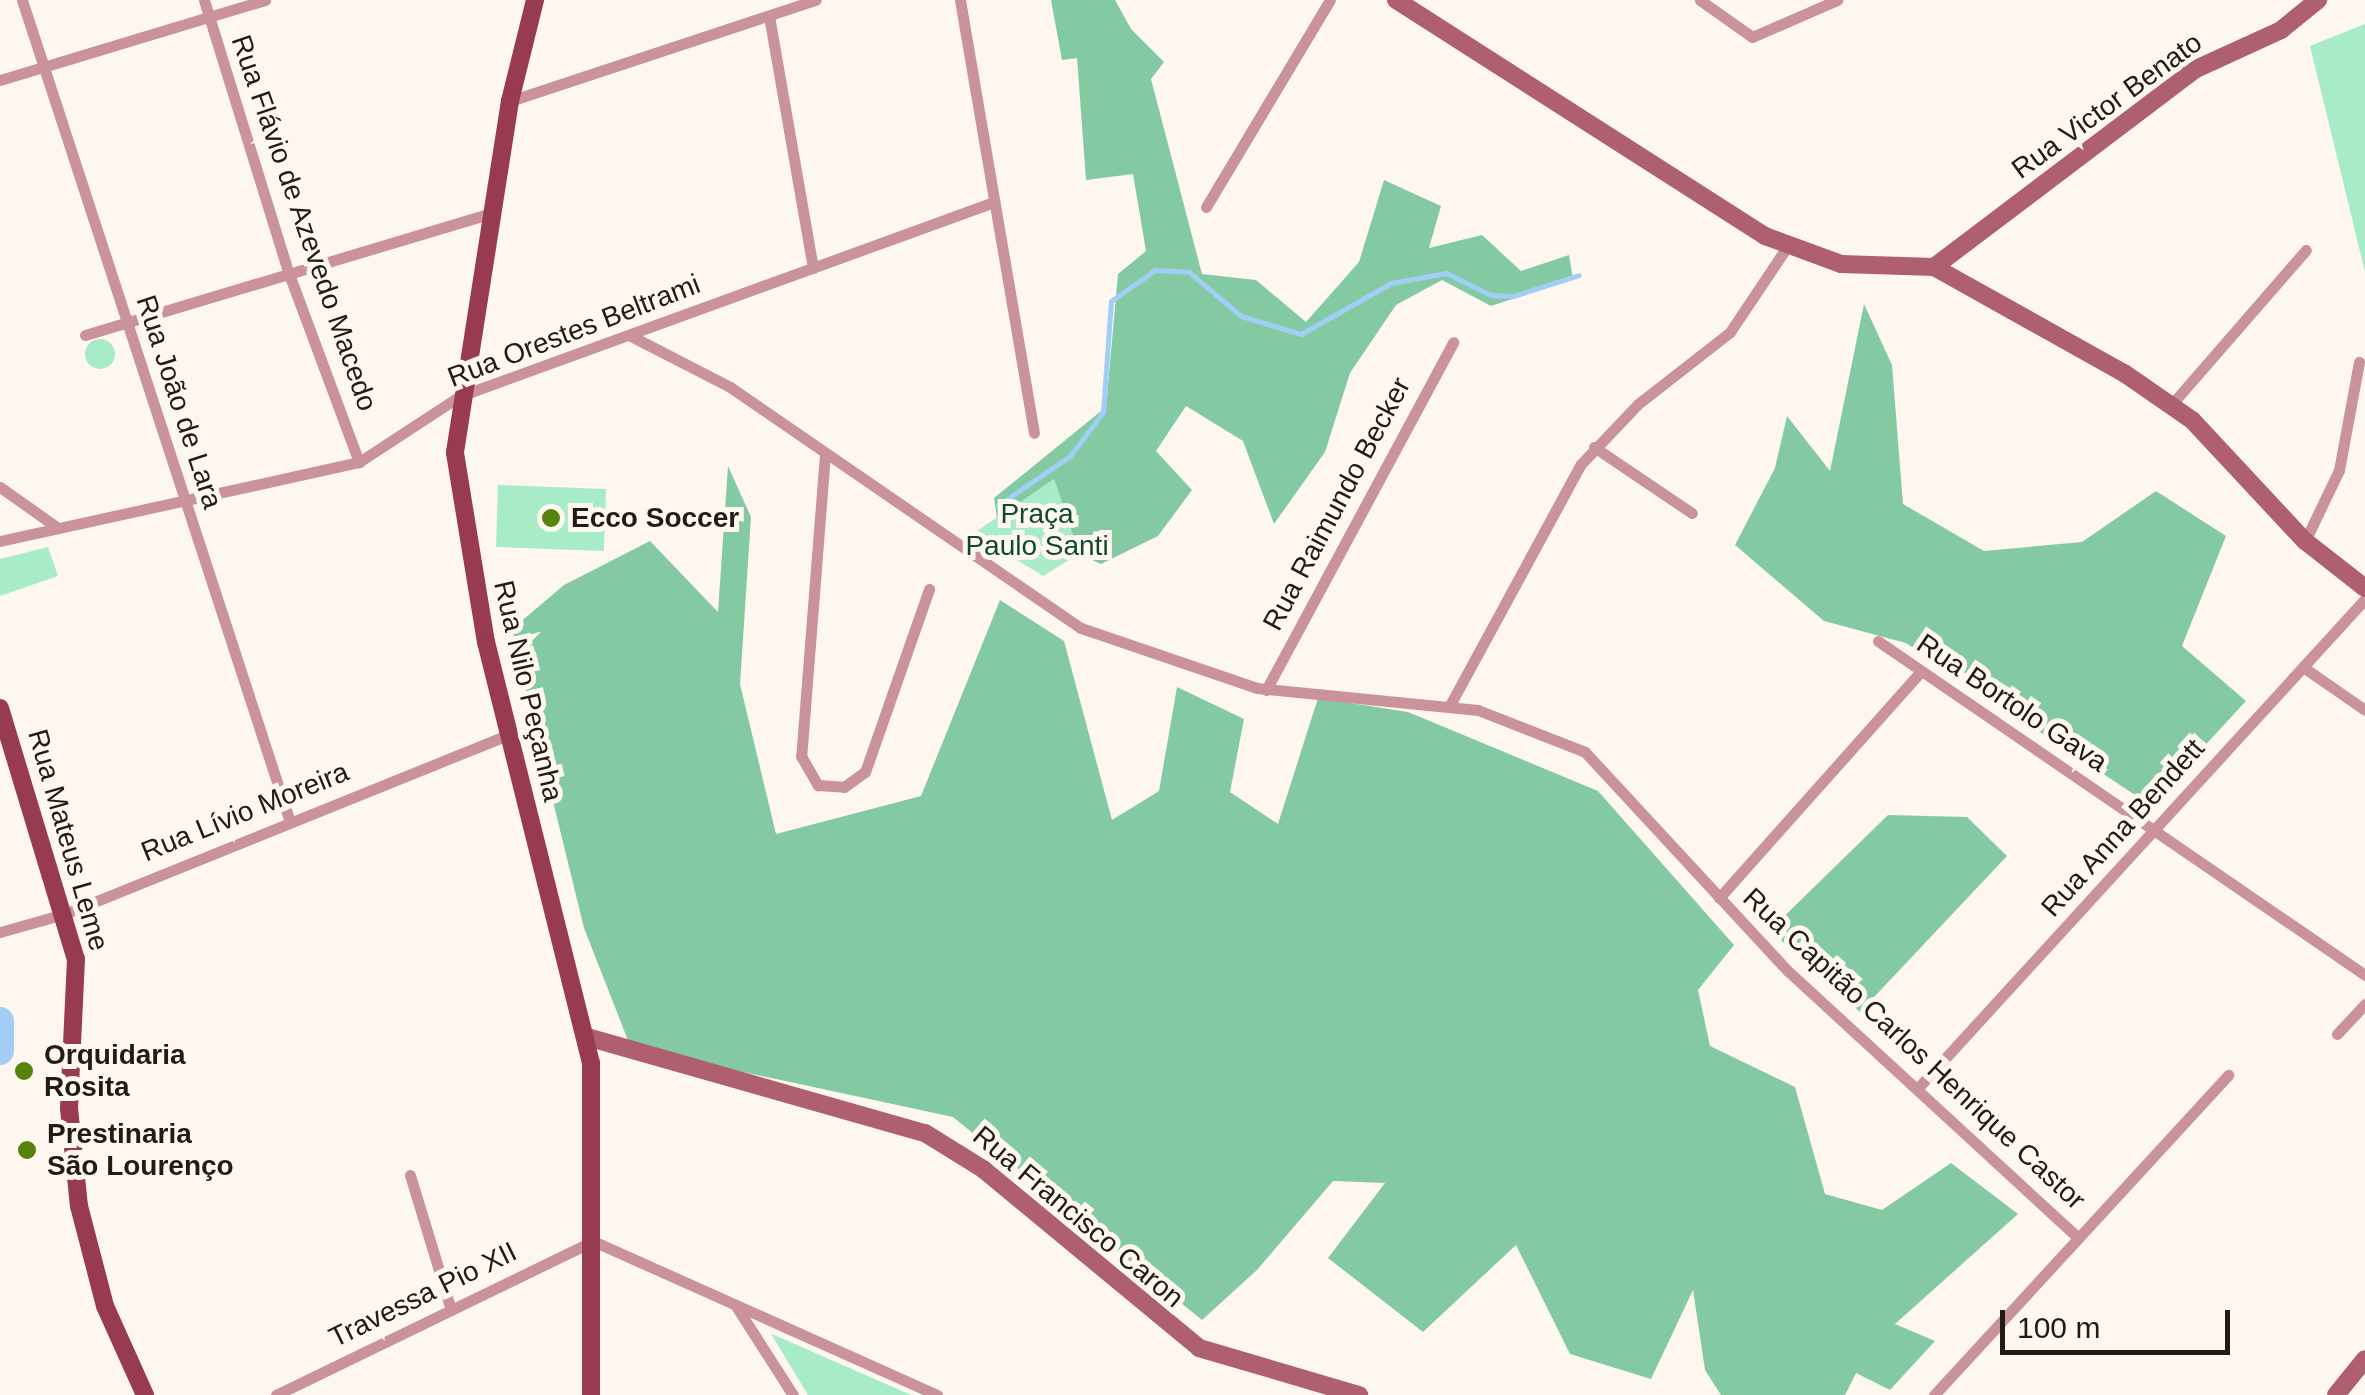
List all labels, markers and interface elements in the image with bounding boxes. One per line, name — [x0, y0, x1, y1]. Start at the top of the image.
street label: Rua Victor Benato — [2005, 26, 2209, 186]
street label: Rua Flávio de Azevedo Macedo — [224, 30, 384, 416]
street label: Rua Orestes Beltrami — [443, 267, 705, 395]
street label: Rua João de Lara — [129, 291, 229, 513]
street label: Rua Raimundo Becker — [1256, 372, 1418, 636]
park label: Praça Paulo Santi — [965, 497, 1109, 563]
place label: Ecco Soccer — [571, 501, 739, 535]
marker: Ecco Soccer — [540, 507, 562, 529]
street label: Rua Nilo Peçanha — [486, 577, 570, 805]
street label: Rua Bortolo Gava — [1910, 627, 2114, 779]
street label: Rua Mateus Leme — [20, 725, 116, 955]
street label: Rua Anna Bendett — [2034, 732, 2212, 924]
street label: Rua Lívio Moreira — [136, 755, 354, 869]
street label: Rua Capitão Carlos Henrique Castor — [1736, 881, 2092, 1217]
place label: Orquidaria Rosita — [44, 1038, 186, 1104]
marker: Orquidaria Rosita — [13, 1060, 35, 1082]
place label: Prestinaria São Lourenço — [47, 1117, 234, 1183]
street label: Rua Francisco Caron — [966, 1119, 1190, 1315]
marker: Prestinaria São Lourenço — [16, 1139, 38, 1161]
street label: Travessa Pio XII — [324, 1235, 522, 1355]
scale bar — [2005, 1290, 2235, 1352]
text: 100 m — [2017, 1311, 2100, 1344]

